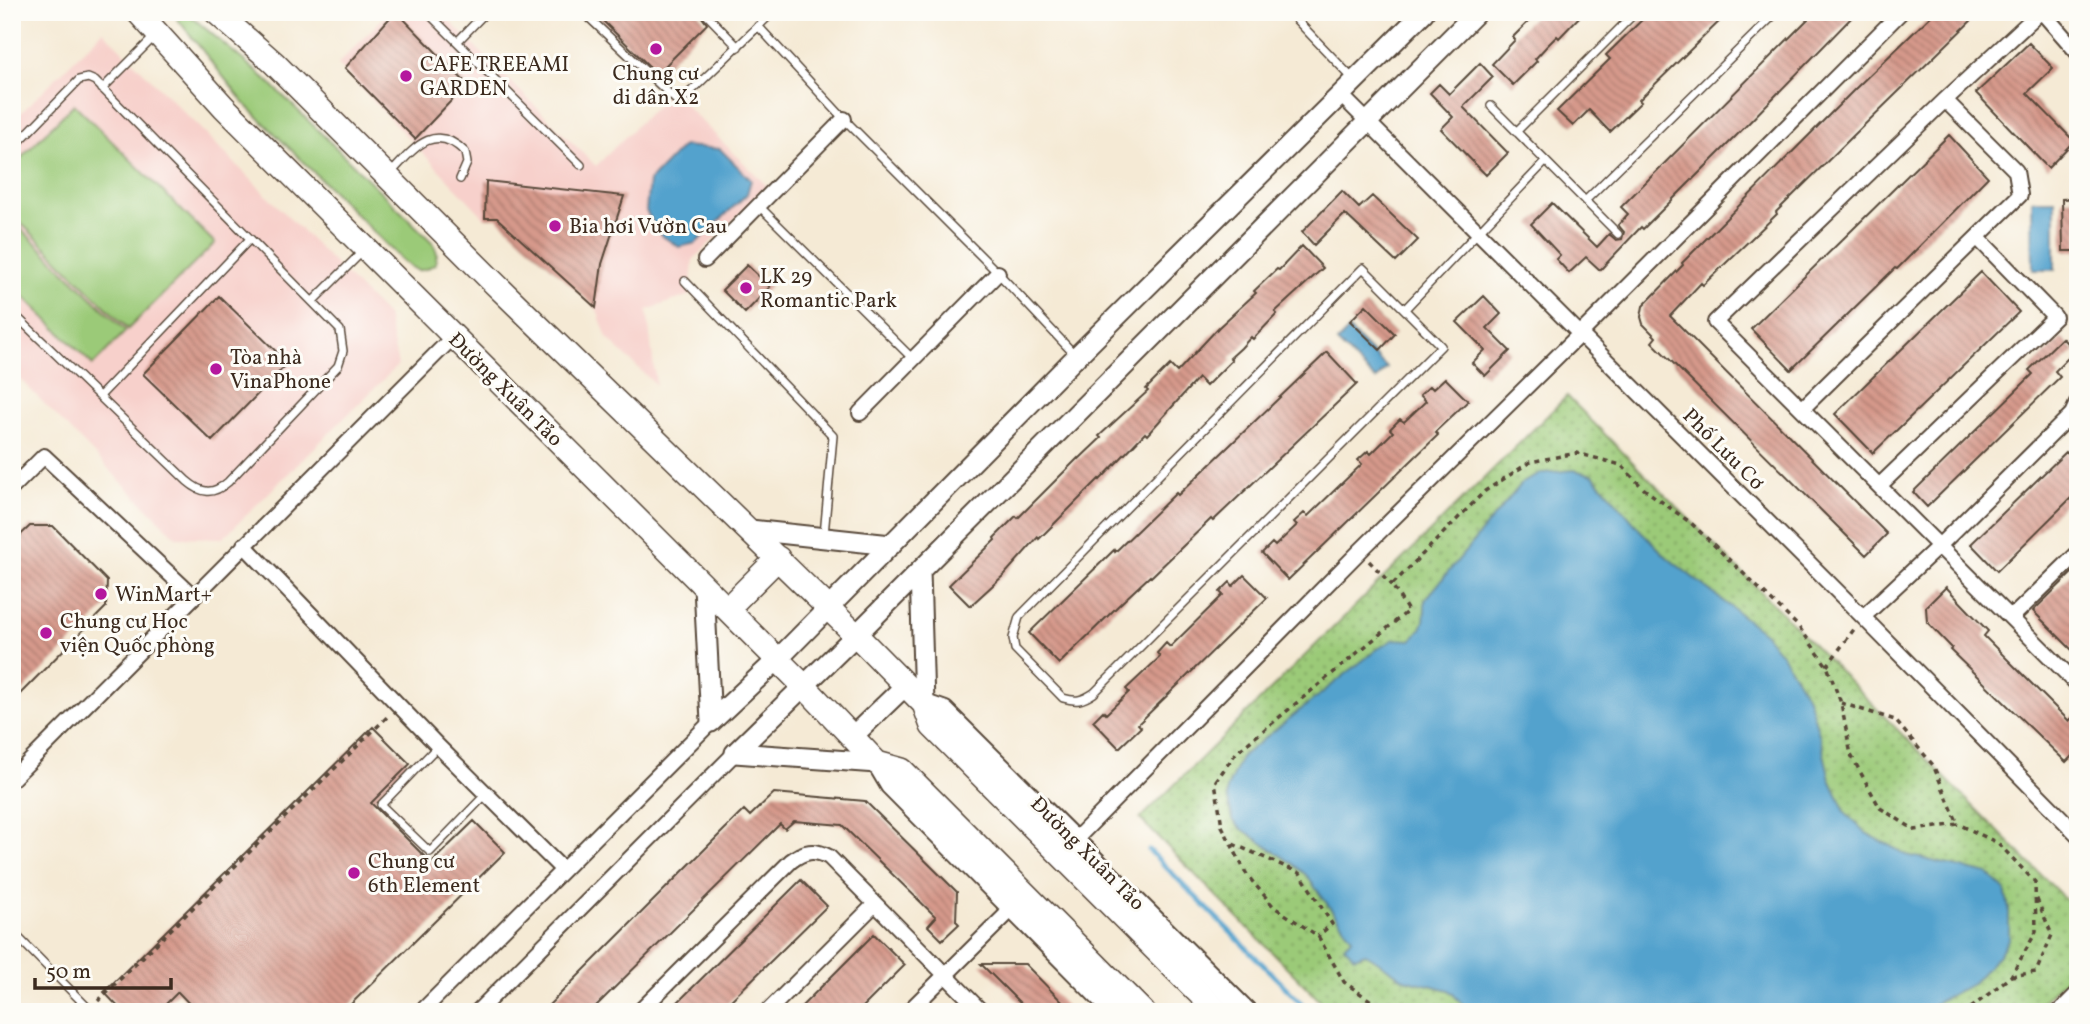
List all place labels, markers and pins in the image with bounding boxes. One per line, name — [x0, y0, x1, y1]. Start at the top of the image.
marker: Chung cư di dân X2 — [648, 41, 664, 57]
place label: CAFE TREEAMI GARDEN — [420, 51, 569, 104]
place label: Chung cư di dân X2 — [612, 60, 700, 113]
marker: CAFE TREEAMI GARDEN — [398, 68, 414, 84]
place label: Bia hơi Vườn Cau — [569, 213, 727, 242]
marker: Bia hơi Vườn Cau — [547, 218, 563, 234]
place label: LK 29 Romantic Park — [760, 263, 897, 316]
marker: LK 29 Romantic Park — [738, 280, 754, 296]
place label: Tòa nhà VinaPhone — [230, 344, 331, 397]
marker: Tòa nhà VinaPhone — [208, 361, 224, 377]
place label: WinMart+ — [115, 581, 212, 610]
marker: WinMart+ — [93, 586, 109, 602]
place label: Chung cư Học viện Quốc phòng — [60, 608, 215, 661]
marker: Chung cư Học viện Quốc phòng — [38, 625, 54, 641]
place label: Chung cư 6th Element — [368, 848, 480, 901]
marker: Chung cư 6th Element — [346, 865, 362, 881]

